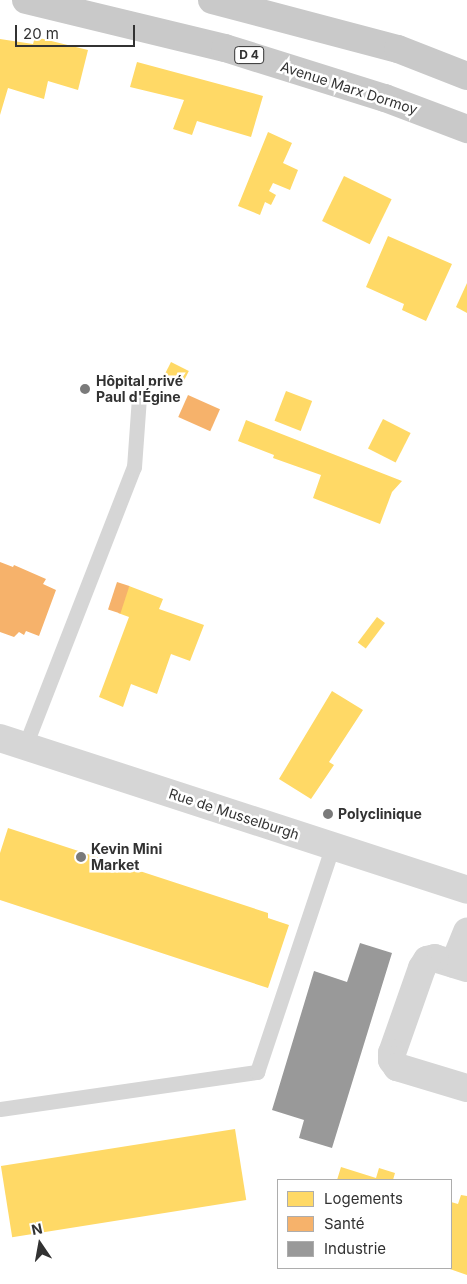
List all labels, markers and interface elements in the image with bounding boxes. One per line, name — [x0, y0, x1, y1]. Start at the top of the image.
scale bar — [18, 15, 138, 47]
text: 20 m — [23, 24, 59, 43]
road number: D 4 — [234, 46, 264, 64]
street label: Avenue Marx Dormoy — [278, 58, 420, 118]
place label: Hôpital privé Paul d'Égine — [96, 373, 183, 406]
marker: Hôpital privé Paul d'Égine — [78, 382, 92, 396]
street label: Rue de Musselburgh — [167, 785, 301, 843]
place label: Polyclinique — [338, 806, 422, 822]
marker: Polyclinique — [322, 808, 334, 820]
place label: Kevin Mini Market — [91, 841, 162, 874]
marker: Kevin Mini Market — [75, 851, 87, 863]
legend — [277, 1179, 452, 1269]
text: Logements — [324, 1189, 403, 1208]
text: Santé — [324, 1214, 364, 1233]
north arrow — [15, 1219, 65, 1269]
text: N — [30, 1219, 44, 1238]
text: Industrie — [324, 1239, 386, 1258]

